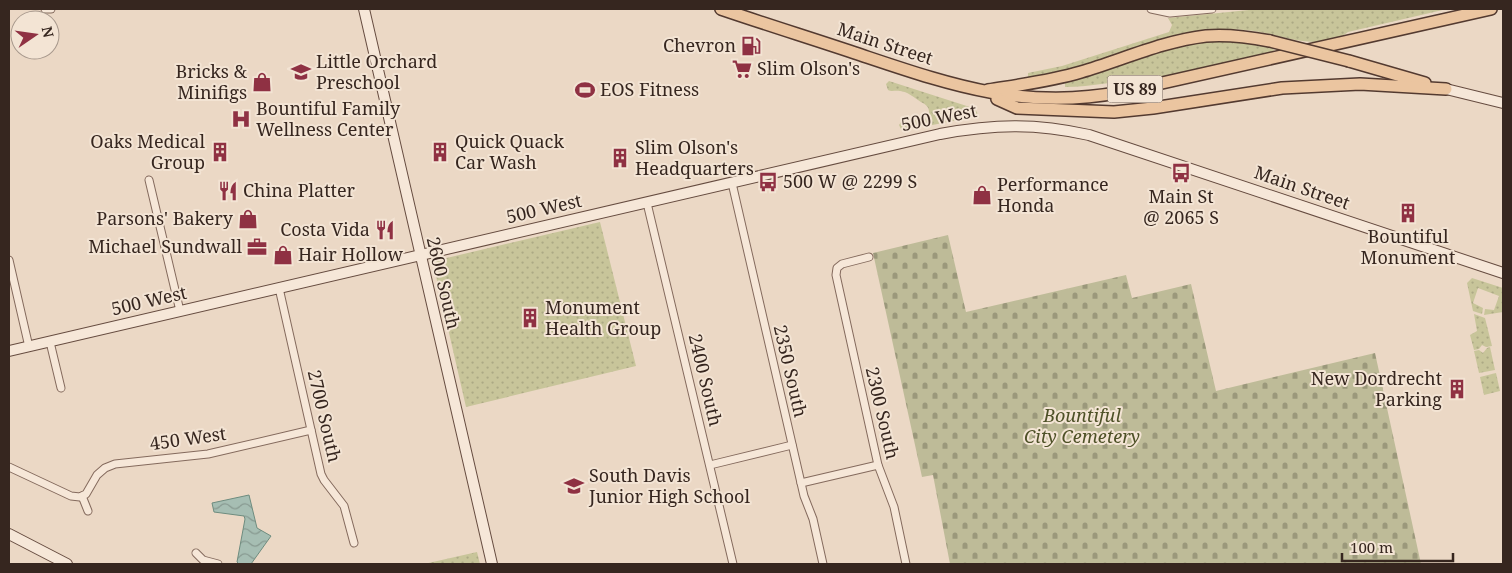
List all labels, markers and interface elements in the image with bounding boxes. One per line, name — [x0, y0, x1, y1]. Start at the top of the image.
north arrow — [10, 10, 60, 60]
street label: Main Street — [834, 16, 936, 70]
text: N — [38, 24, 59, 39]
place label: Chevron — [663, 33, 736, 57]
fuel station icon: Chevron — [740, 35, 762, 57]
place label: Little Orchard Preschool — [316, 49, 437, 94]
place label: Slim Olson's — [757, 56, 860, 80]
supermarket icon: Slim Olson's — [731, 58, 753, 80]
place label: Bricks & Minifigs — [175, 59, 248, 104]
school or university icon: Little Orchard Preschool — [290, 61, 312, 83]
shop icon: Bricks & Minifigs — [251, 71, 273, 93]
road number: US 89 — [1108, 76, 1162, 102]
place label: EOS Fitness — [600, 77, 699, 101]
sports icon: EOS Fitness — [574, 79, 596, 101]
place label: Bountiful Family Wellness Center — [256, 96, 401, 141]
street label: 500 West — [899, 98, 979, 136]
hospital icon: Bountiful Family Wellness Center — [230, 108, 252, 130]
place label: Oaks Medical Group — [90, 129, 205, 174]
place label: Quick Quack Car Wash — [455, 129, 564, 174]
place label: Slim Olson's Headquarters — [635, 135, 754, 180]
building icon: Oaks Medical Group — [209, 141, 231, 163]
building icon: Quick Quack Car Wash — [429, 141, 451, 163]
building icon: Slim Olson's Headquarters — [609, 147, 631, 169]
street label: Main Street — [1251, 160, 1353, 215]
bus stop icon: Main St @ 2065 S — [1170, 162, 1192, 184]
place label: 500 W @ 2299 S — [783, 169, 917, 193]
bus stop icon: 500 W @ 2299 S — [757, 171, 779, 193]
place label: Performance Honda — [997, 172, 1109, 217]
place label: China Platter — [243, 178, 356, 202]
restaurant icon: China Platter — [217, 180, 239, 202]
shop icon: Performance Honda — [971, 184, 993, 206]
place label: Main St @ 2065 S — [1143, 184, 1219, 229]
street label: 500 West — [504, 188, 584, 228]
building icon: Bountiful Monument — [1397, 202, 1419, 224]
place label: Parsons' Bakery — [96, 206, 234, 230]
shop icon: Parsons' Bakery — [237, 208, 259, 230]
place label: Costa Vida — [280, 217, 370, 241]
restaurant icon: Costa Vida — [374, 219, 396, 241]
place label: Bountiful Monument — [1361, 224, 1455, 269]
place label: Michael Sundwall — [88, 234, 242, 258]
street label: 2600 South — [422, 234, 466, 331]
office icon: Michael Sundwall — [246, 236, 268, 258]
place label: Hair Hollow — [298, 242, 404, 266]
shop icon: Hair Hollow — [272, 244, 294, 266]
street label: 500 West — [109, 280, 189, 320]
place label: Monument Health Group — [545, 295, 661, 340]
building icon: Monument Health Group — [519, 307, 541, 329]
street label: 2350 South — [769, 322, 813, 419]
street label: 2400 South — [684, 331, 728, 428]
street label: 2300 South — [861, 364, 905, 461]
place label: New Dordrecht Parking — [1311, 366, 1442, 411]
street label: 2700 South — [303, 367, 347, 464]
building icon: New Dordrecht Parking — [1446, 378, 1468, 400]
park label: Bountiful City Cemetery — [1024, 403, 1140, 448]
street label: 450 West — [148, 421, 228, 455]
place label: South Davis Junior High School — [588, 463, 750, 508]
school or university icon: South Davis Junior High School — [563, 475, 585, 497]
scale bar — [1342, 530, 1453, 562]
text: 100 m — [1350, 537, 1393, 557]

